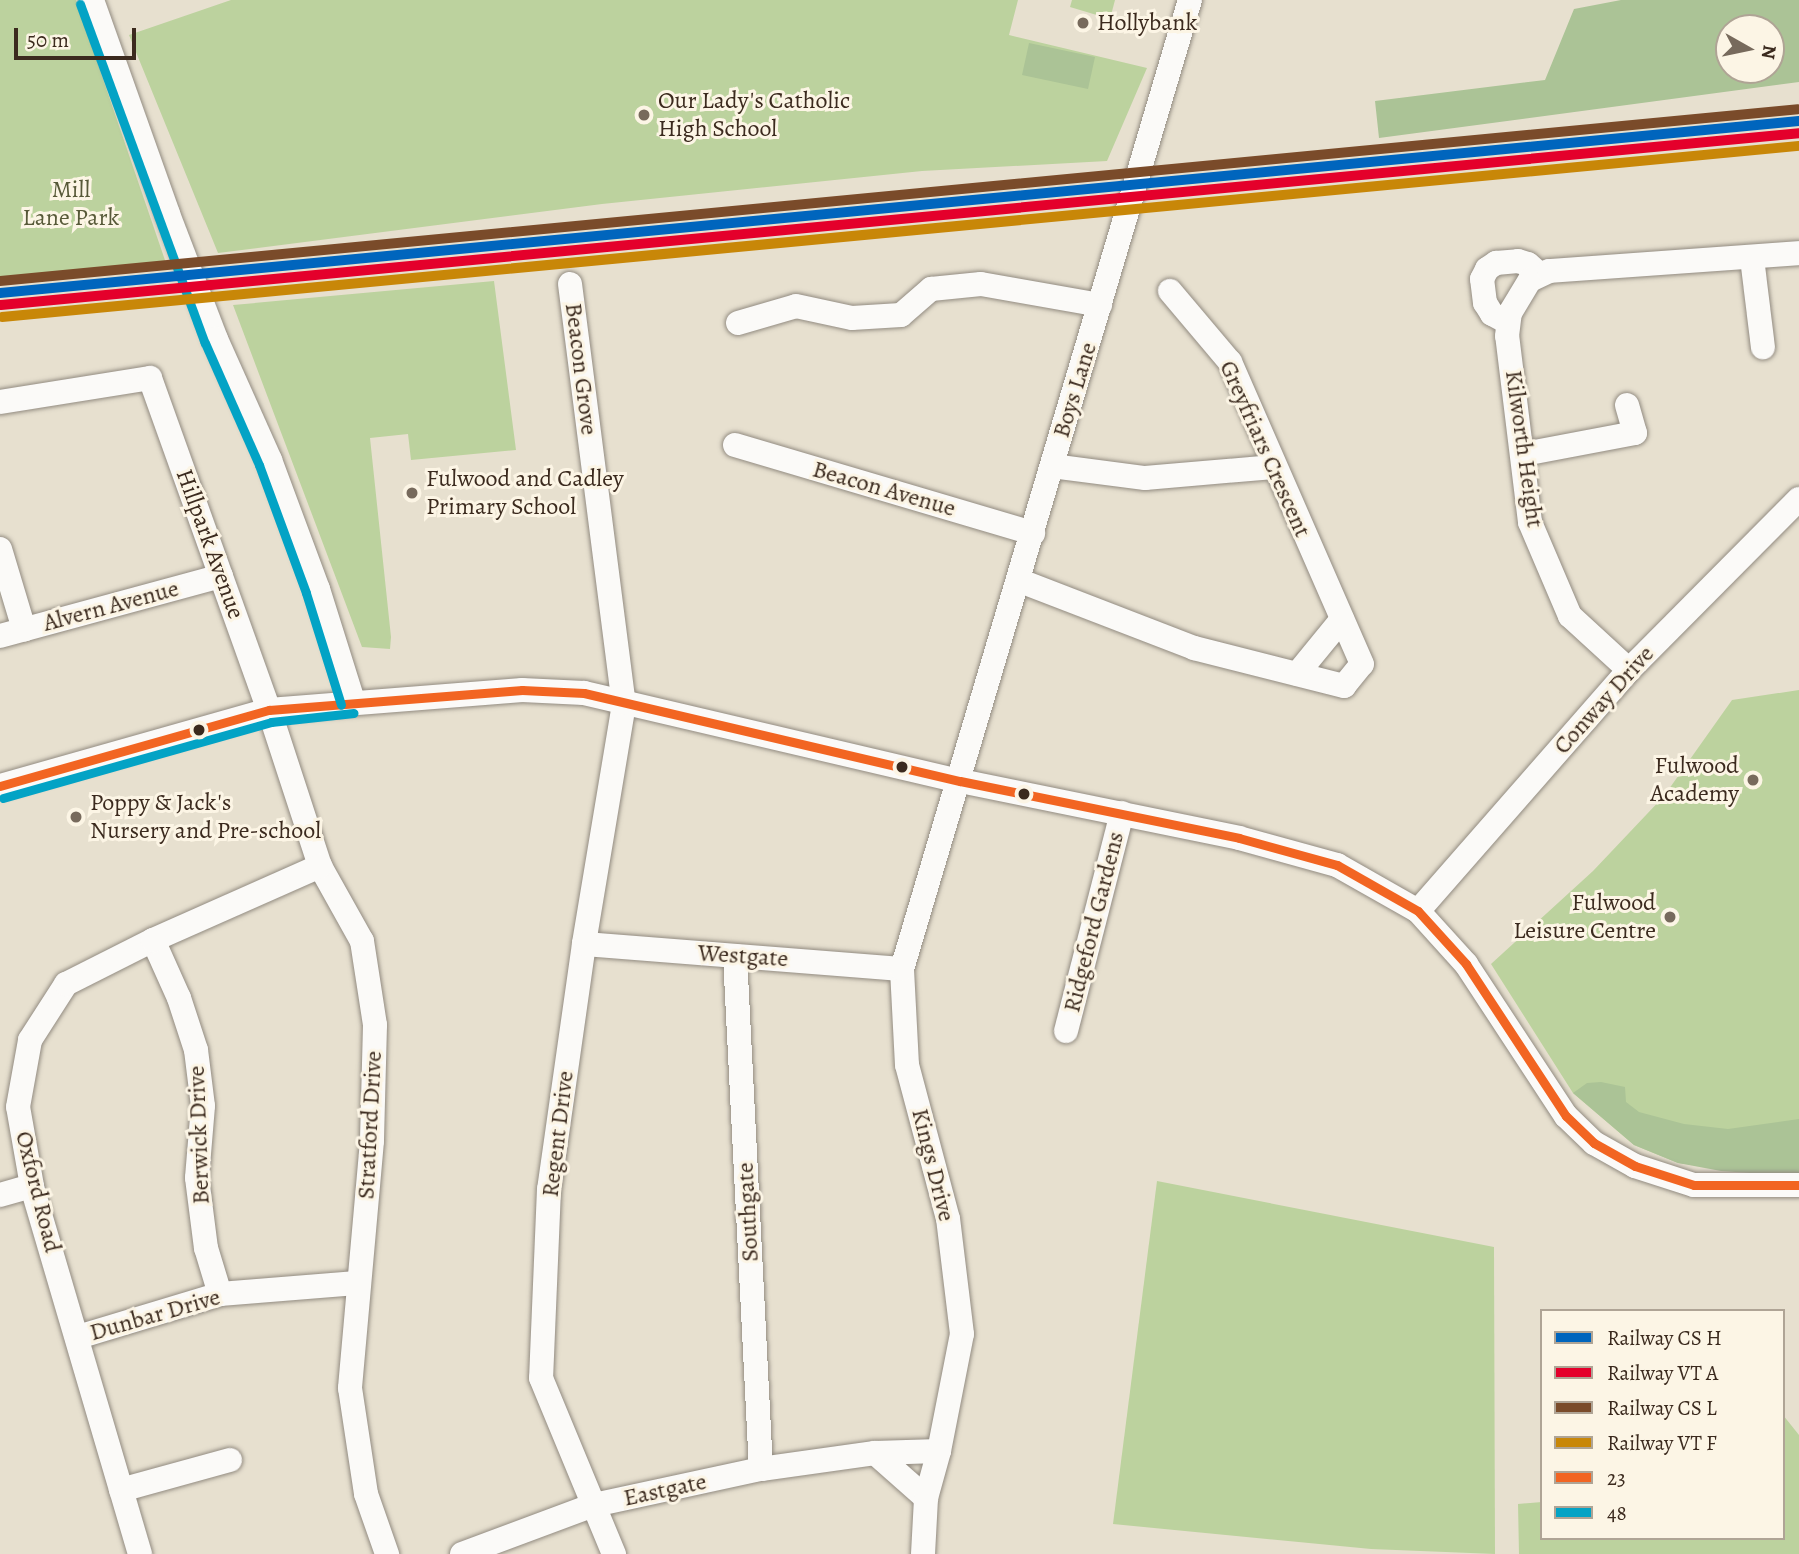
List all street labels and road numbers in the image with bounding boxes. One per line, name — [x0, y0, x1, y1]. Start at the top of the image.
street label: Beacon Grove — [559, 301, 603, 437]
street label: Boys Lane — [1047, 339, 1103, 441]
street label: Greyfriars Crescent — [1213, 356, 1317, 542]
street label: Kilworth Height — [1499, 368, 1549, 530]
street label: Beacon Avenue — [809, 455, 959, 523]
street label: Hillpark Avenue — [170, 465, 250, 623]
street label: Alvern Avenue — [40, 574, 182, 638]
street label: Conway Drive — [1548, 640, 1660, 760]
street label: Ridgeford Gardens — [1058, 829, 1130, 1015]
street label: Westgate — [697, 938, 789, 974]
street label: Stratford Drive — [352, 1050, 388, 1200]
street label: Berwick Drive — [182, 1065, 216, 1205]
street label: Regent Drive — [536, 1069, 580, 1199]
street label: Kings Drive — [905, 1106, 961, 1224]
street label: Oxford Road — [9, 1128, 67, 1256]
street label: Southgate — [731, 1162, 765, 1262]
street label: Dunbar Drive — [87, 1283, 223, 1347]
street label: Eastgate — [621, 1467, 709, 1513]

